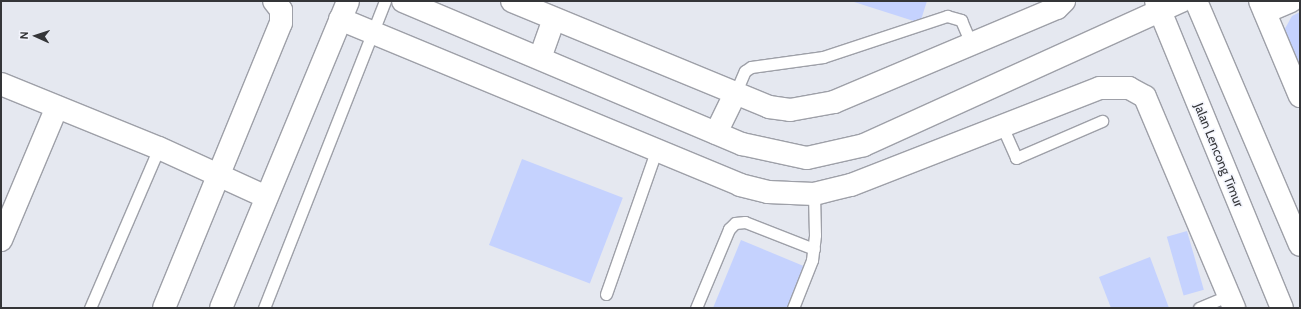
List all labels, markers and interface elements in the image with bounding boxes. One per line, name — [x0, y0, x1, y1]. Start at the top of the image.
north arrow — [16, 16, 56, 56]
text: N — [17, 31, 31, 40]
street label: Jalan Lencong Timur — [1191, 101, 1247, 209]

